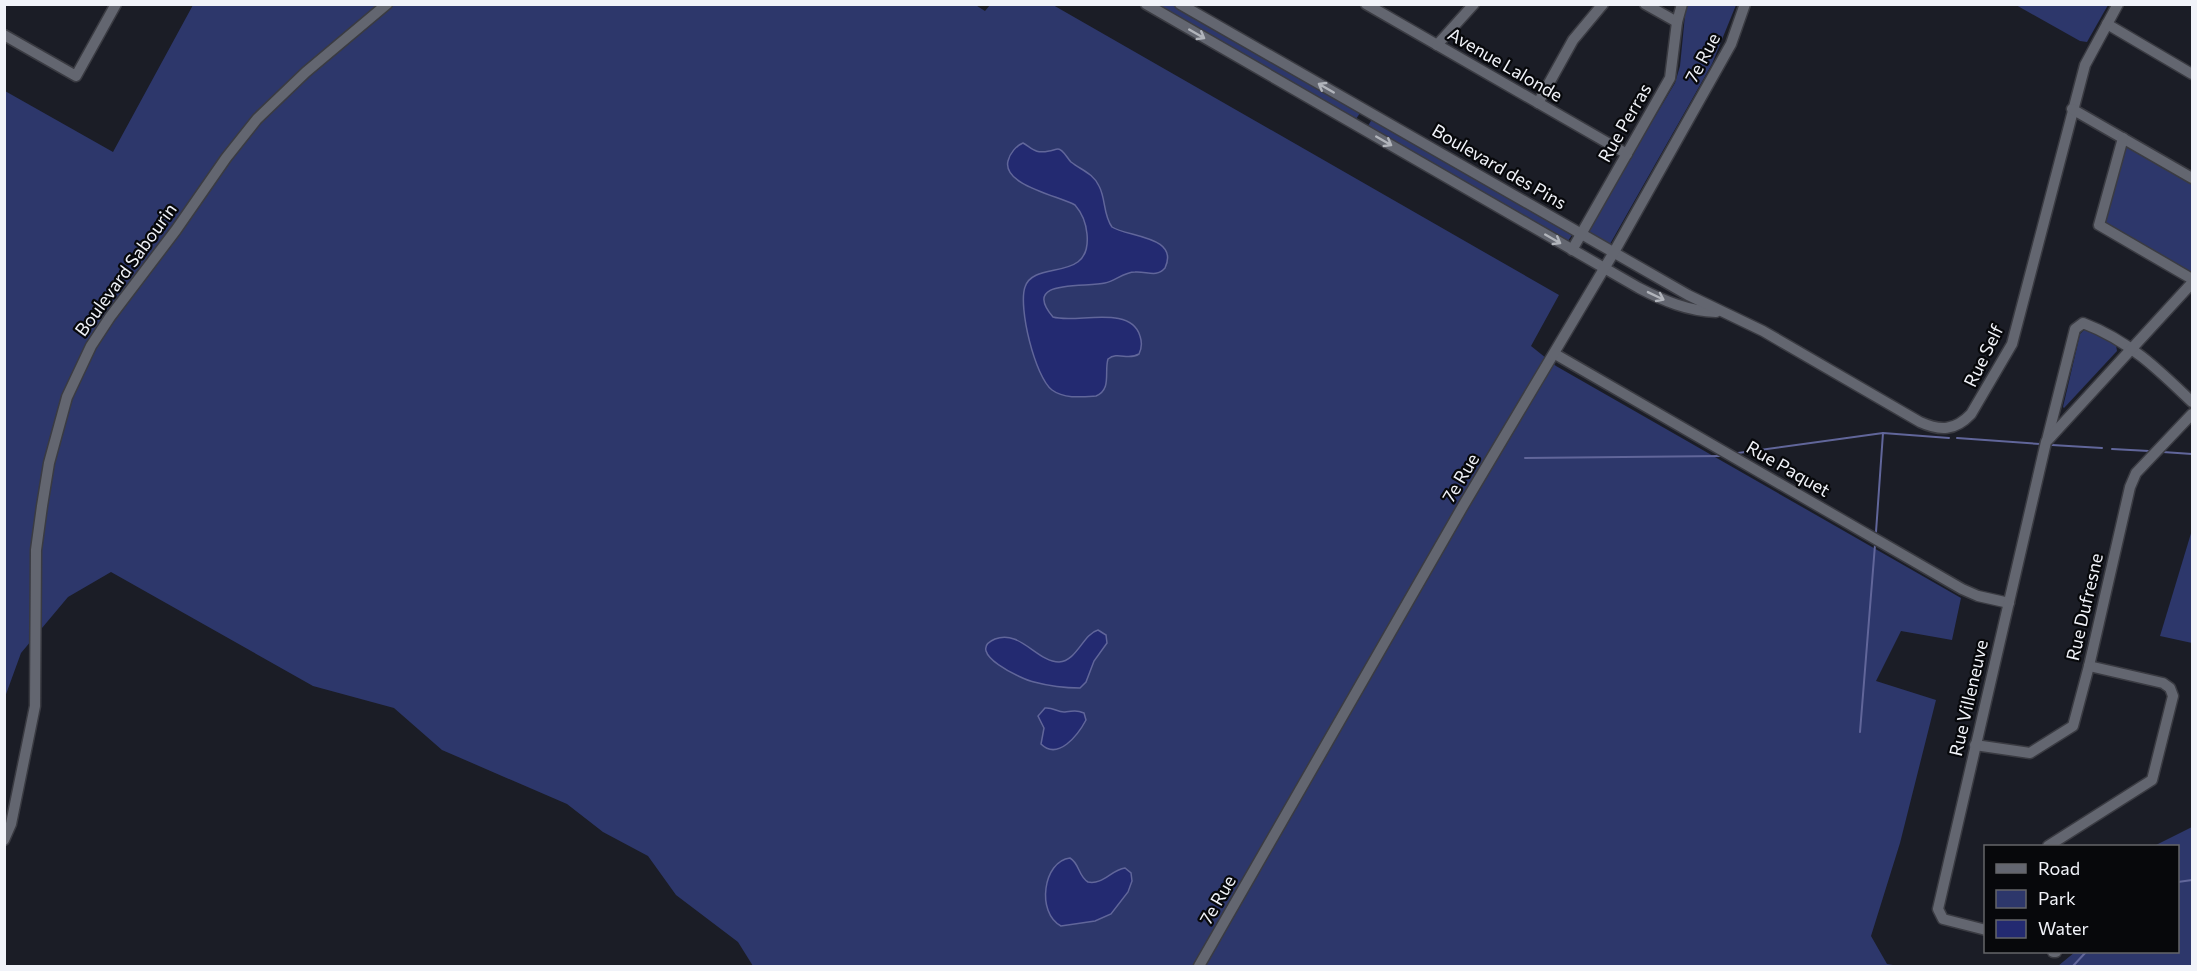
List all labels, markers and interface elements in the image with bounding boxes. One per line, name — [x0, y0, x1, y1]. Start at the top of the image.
street label: Avenue Lalonde — [1444, 22, 1567, 106]
one-way arrow — [1188, 28, 1205, 40]
street label: 7e Rue — [1680, 29, 1724, 86]
street label: Rue Perras — [1593, 79, 1655, 166]
one-way arrow — [1318, 82, 1336, 93]
street label: Boulevard des Pins — [1428, 119, 1571, 214]
one-way arrow — [1375, 136, 1392, 148]
street label: Boulevard Sabourin — [70, 199, 181, 340]
one-way arrow — [1544, 233, 1561, 245]
one-way arrow — [1647, 291, 1665, 303]
street label: Rue Self — [1959, 320, 2008, 390]
street label: Rue Paquet — [1743, 435, 1834, 501]
street label: 7e Rue — [1437, 449, 1483, 506]
street label: Rue Dufresne — [2061, 551, 2107, 663]
street label: Rue Villeneuve — [1944, 637, 1992, 758]
legend — [1984, 845, 2179, 953]
text: Road — [2038, 857, 2080, 879]
street label: 7e Rue — [1194, 871, 1240, 928]
text: Park — [2038, 887, 2076, 909]
text: Water — [2038, 917, 2089, 939]

